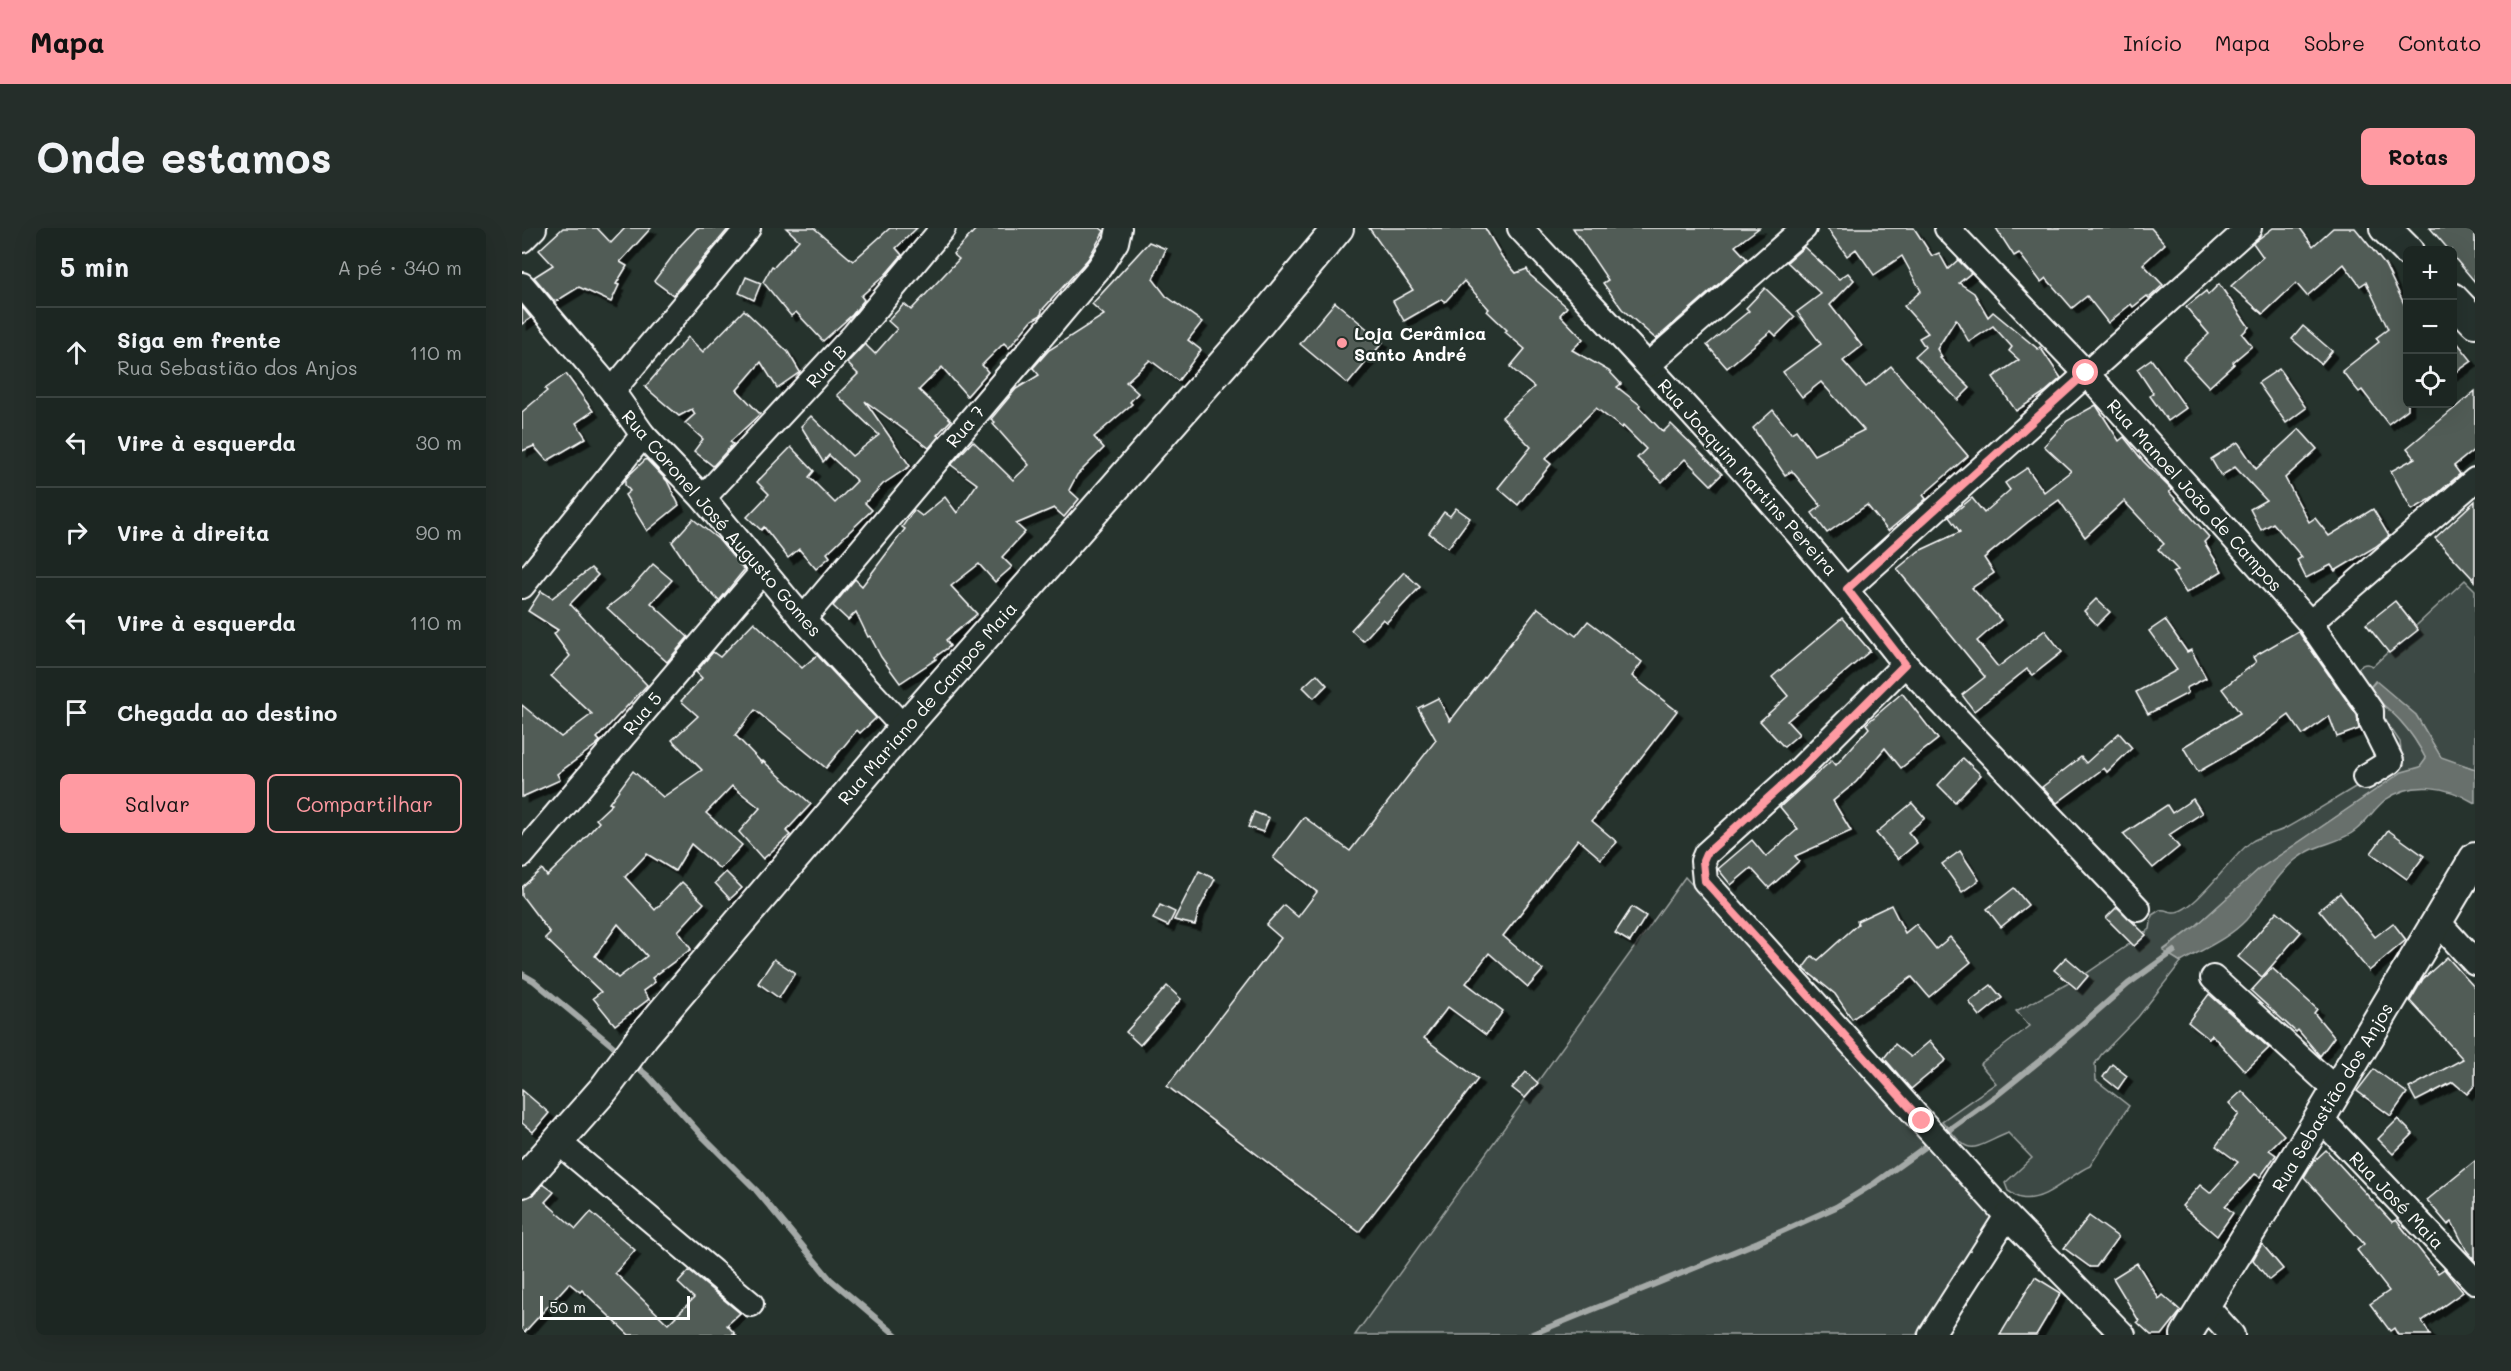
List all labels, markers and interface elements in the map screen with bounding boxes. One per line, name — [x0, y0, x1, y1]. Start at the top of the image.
text: Mapa — [30, 24, 105, 60]
text: Início — [2123, 29, 2182, 56]
text: Mapa — [2215, 29, 2271, 56]
text: Sobre — [2304, 29, 2365, 56]
text: Contato — [2398, 29, 2481, 56]
button: Rotas — [2361, 128, 2475, 185]
text: Onde estamos — [36, 129, 332, 184]
map controls — [2403, 246, 2457, 408]
button: + — [2403, 246, 2457, 300]
text: 5 min — [60, 250, 129, 284]
text: A pé · 340 m — [337, 254, 462, 280]
button: − — [2403, 300, 2457, 354]
place label: Loja Cerâmica Santo André — [1354, 321, 1486, 366]
text: Siga em frente — [117, 325, 281, 354]
icon: ahead — [60, 336, 93, 369]
marker: Loja Cerâmica Santo André — [1335, 336, 1349, 350]
text: 110 m — [409, 339, 462, 365]
street label: Rua B — [800, 340, 852, 392]
text: Rua Sebastião dos Anjos — [117, 354, 358, 380]
button: locate — [2403, 354, 2457, 408]
route start — [2072, 359, 2098, 385]
street label: Rua Joaquim Martins Pereira — [1653, 373, 1843, 581]
street label: Rua Manoel João de Campos — [2102, 394, 2288, 596]
street label: Rua 7 — [940, 400, 990, 452]
street label: Rua Coronel José Augusto Gomes — [617, 405, 827, 641]
icon: left — [60, 426, 93, 459]
text: Vire à esquerda — [117, 428, 296, 457]
text: 30 m — [416, 429, 462, 455]
icon: right — [60, 516, 93, 549]
text: Vire à direita — [117, 518, 270, 547]
text: 90 m — [416, 519, 462, 545]
street label: Rua Mariano de Campos Maia — [832, 596, 1022, 810]
icon: left — [60, 606, 93, 639]
text: Vire à esquerda — [117, 608, 296, 637]
text: 110 m — [409, 609, 462, 635]
street label: Rua 5 — [617, 687, 667, 739]
icon: arrive — [60, 696, 93, 729]
text: Chegada ao destino — [117, 698, 337, 727]
button: Salvar — [60, 774, 255, 833]
button: Compartilhar — [267, 774, 462, 833]
street label: Rua Sebastião dos Anjos — [2266, 998, 2398, 1196]
route end — [1908, 1107, 1934, 1133]
street label: Rua José Maia — [2344, 1146, 2450, 1254]
scale bar — [540, 1293, 690, 1320]
text: 50 m — [549, 1296, 586, 1317]

